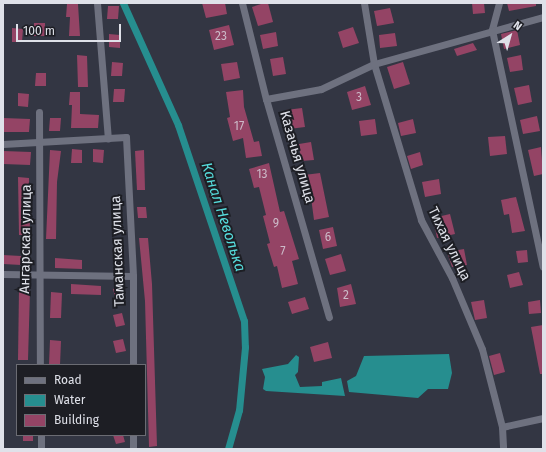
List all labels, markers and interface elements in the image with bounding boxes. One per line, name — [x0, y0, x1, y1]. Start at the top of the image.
scale bar — [18, 16, 123, 42]
north arrow — [490, 16, 530, 56]
text: N — [511, 19, 524, 33]
text: 100 m — [23, 24, 55, 38]
house number: 23 — [215, 30, 227, 44]
house number: 3 — [356, 91, 362, 105]
street label: Казачья улица — [276, 109, 318, 205]
house number: 17 — [234, 120, 244, 134]
water label: Канал Неволька — [197, 160, 249, 274]
house number: 13 — [256, 168, 268, 182]
street label: Ангарская улица — [17, 184, 35, 294]
street label: Таманская улица — [108, 195, 128, 307]
street label: Тихая улица — [424, 204, 474, 284]
house number: 9 — [273, 217, 279, 231]
house number: 6 — [325, 231, 331, 245]
house number: 7 — [280, 245, 286, 259]
house number: 2 — [343, 289, 349, 303]
legend — [16, 364, 146, 436]
text: Road — [54, 373, 82, 387]
text: Water — [54, 393, 85, 407]
text: Building — [54, 413, 99, 427]

